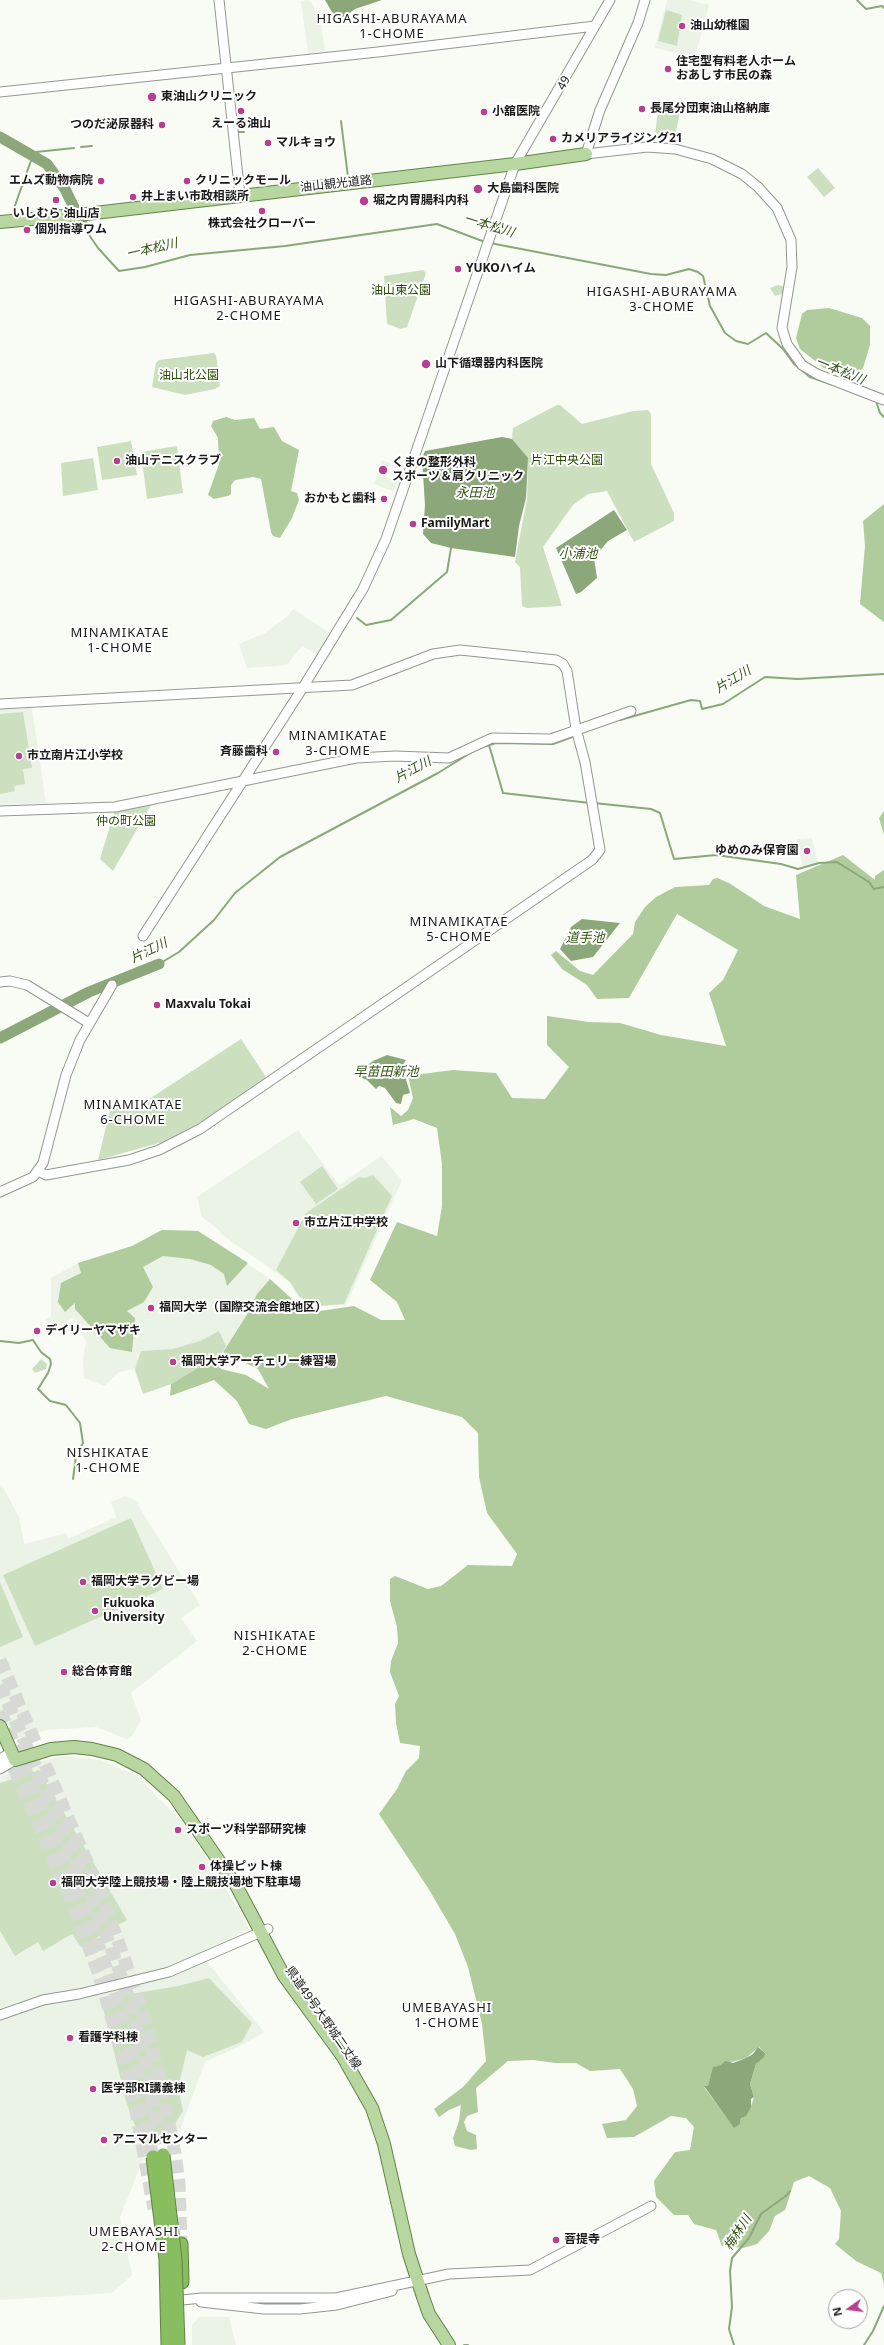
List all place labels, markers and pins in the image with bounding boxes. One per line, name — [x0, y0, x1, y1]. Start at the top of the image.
place label: 油山幼稚園 — [690, 19, 750, 33]
marker: 油山幼稚園 — [677, 21, 687, 31]
place label: 住宅型有料老人ホーム おあしす市民の森 — [676, 55, 796, 83]
marker: 住宅型有料老人ホーム おあしす市民の森 — [663, 64, 673, 74]
place label: 東油山クリニック — [161, 90, 257, 104]
marker: 東油山クリニック — [146, 91, 158, 103]
place label: 長尾分団東油山格納庫 — [650, 102, 770, 116]
marker: 長尾分団東油山格納庫 — [637, 104, 647, 114]
place label: 小舘医院 — [492, 105, 540, 119]
marker: えーる油山 — [236, 106, 246, 116]
marker: 小舘医院 — [479, 107, 489, 117]
place label: えーる油山 — [211, 117, 271, 131]
place label: つのだ泌尿器科 — [70, 118, 154, 132]
marker: つのだ泌尿器科 — [157, 120, 167, 130]
place label: カメリアライジング21 — [561, 132, 683, 146]
marker: カメリアライジング21 — [548, 134, 558, 144]
place label: マルキョウ — [276, 136, 336, 150]
marker: マルキョウ — [263, 138, 273, 148]
place label: エムズ動物病院 — [9, 174, 93, 188]
place label: クリニックモール — [195, 174, 291, 188]
marker: エムズ動物病院 — [96, 176, 106, 186]
marker: クリニックモール — [182, 176, 192, 186]
place label: 大島歯科医院 — [487, 182, 559, 196]
marker: 大島歯科医院 — [472, 183, 484, 195]
place label: 井上まい市政相談所 — [141, 190, 249, 204]
marker: 井上まい市政相談所 — [128, 192, 138, 202]
place label: 堀之内胃腸科内科 — [373, 194, 469, 208]
marker: いしむら 油山店 — [51, 195, 61, 205]
marker: 堀之内胃腸科内科 — [358, 195, 370, 207]
marker: 株式会社クローバー — [257, 206, 267, 216]
place label: いしむら 油山店 — [12, 207, 100, 221]
place label: 株式会社クローバー — [208, 217, 316, 231]
place label: 個別指導ワム — [35, 223, 107, 237]
marker: 個別指導ワム — [22, 225, 32, 235]
place label: YUKOハイム — [466, 262, 536, 276]
marker: YUKOハイム — [453, 264, 463, 274]
place label: 山下循環器内科医院 — [435, 357, 543, 371]
marker: 山下循環器内科医院 — [420, 358, 432, 370]
place label: 油山テニスクラブ — [125, 454, 221, 468]
marker: 油山テニスクラブ — [112, 456, 122, 466]
place label: くまの整形外科 スポーツ＆肩クリニック — [392, 456, 524, 484]
marker: くまの整形外科 スポーツ＆肩クリニック — [377, 464, 389, 476]
place label: おかもと歯科 — [304, 492, 376, 506]
marker: おかもと歯科 — [379, 494, 389, 504]
place label: FamilyMart — [421, 517, 490, 531]
marker: FamilyMart — [408, 519, 418, 529]
place label: 斉藤歯科 — [220, 745, 268, 759]
marker: 斉藤歯科 — [271, 747, 281, 757]
place label: 市立南片江小学校 — [27, 749, 123, 763]
marker: 市立南片江小学校 — [14, 751, 24, 761]
place label: ゆめのみ保育園 — [715, 844, 799, 858]
marker: ゆめのみ保育園 — [802, 846, 812, 856]
place label: Maxvalu Tokai — [165, 998, 251, 1012]
marker: Maxvalu Tokai — [152, 1000, 162, 1010]
place label: 市立片江中学校 — [304, 1216, 388, 1230]
marker: 市立片江中学校 — [291, 1218, 301, 1228]
place label: 福岡大学（国際交流会館地区） — [159, 1301, 327, 1315]
marker: 福岡大学（国際交流会館地区） — [146, 1303, 156, 1313]
place label: デイリーヤマザキ — [45, 1324, 141, 1338]
marker: デイリーヤマザキ — [32, 1326, 42, 1336]
place label: 福岡大学アーチェリー練習場 — [181, 1355, 336, 1369]
marker: 福岡大学アーチェリー練習場 — [168, 1357, 178, 1367]
place label: 福岡大学ラグビー場 — [91, 1575, 199, 1589]
marker: 福岡大学ラグビー場 — [78, 1577, 88, 1587]
place label: Fukuoka University — [103, 1597, 165, 1625]
marker: Fukuoka University — [90, 1606, 100, 1616]
place label: 総合体育館 — [72, 1665, 132, 1679]
marker: 総合体育館 — [59, 1667, 69, 1677]
place label: スポーツ科学部研究棟 — [186, 1823, 306, 1837]
marker: スポーツ科学部研究棟 — [173, 1825, 183, 1835]
place label: 体操ピット棟 — [210, 1860, 282, 1874]
marker: 体操ピット棟 — [197, 1862, 207, 1872]
place label: 福岡大学陸上競技場・陸上競技場地下駐車場 — [61, 1876, 301, 1890]
marker: 福岡大学陸上競技場・陸上競技場地下駐車場 — [48, 1878, 58, 1888]
place label: 看護学科棟 — [78, 2031, 138, 2045]
marker: 看護学科棟 — [65, 2033, 75, 2043]
place label: 医学部RI講義棟 — [101, 2082, 186, 2096]
marker: 医学部RI講義棟 — [88, 2084, 98, 2094]
place label: アニマルセンター — [112, 2133, 208, 2147]
marker: アニマルセンター — [99, 2135, 109, 2145]
place label: 菩提寺 — [564, 2233, 600, 2247]
marker: 菩提寺 — [551, 2235, 561, 2245]

